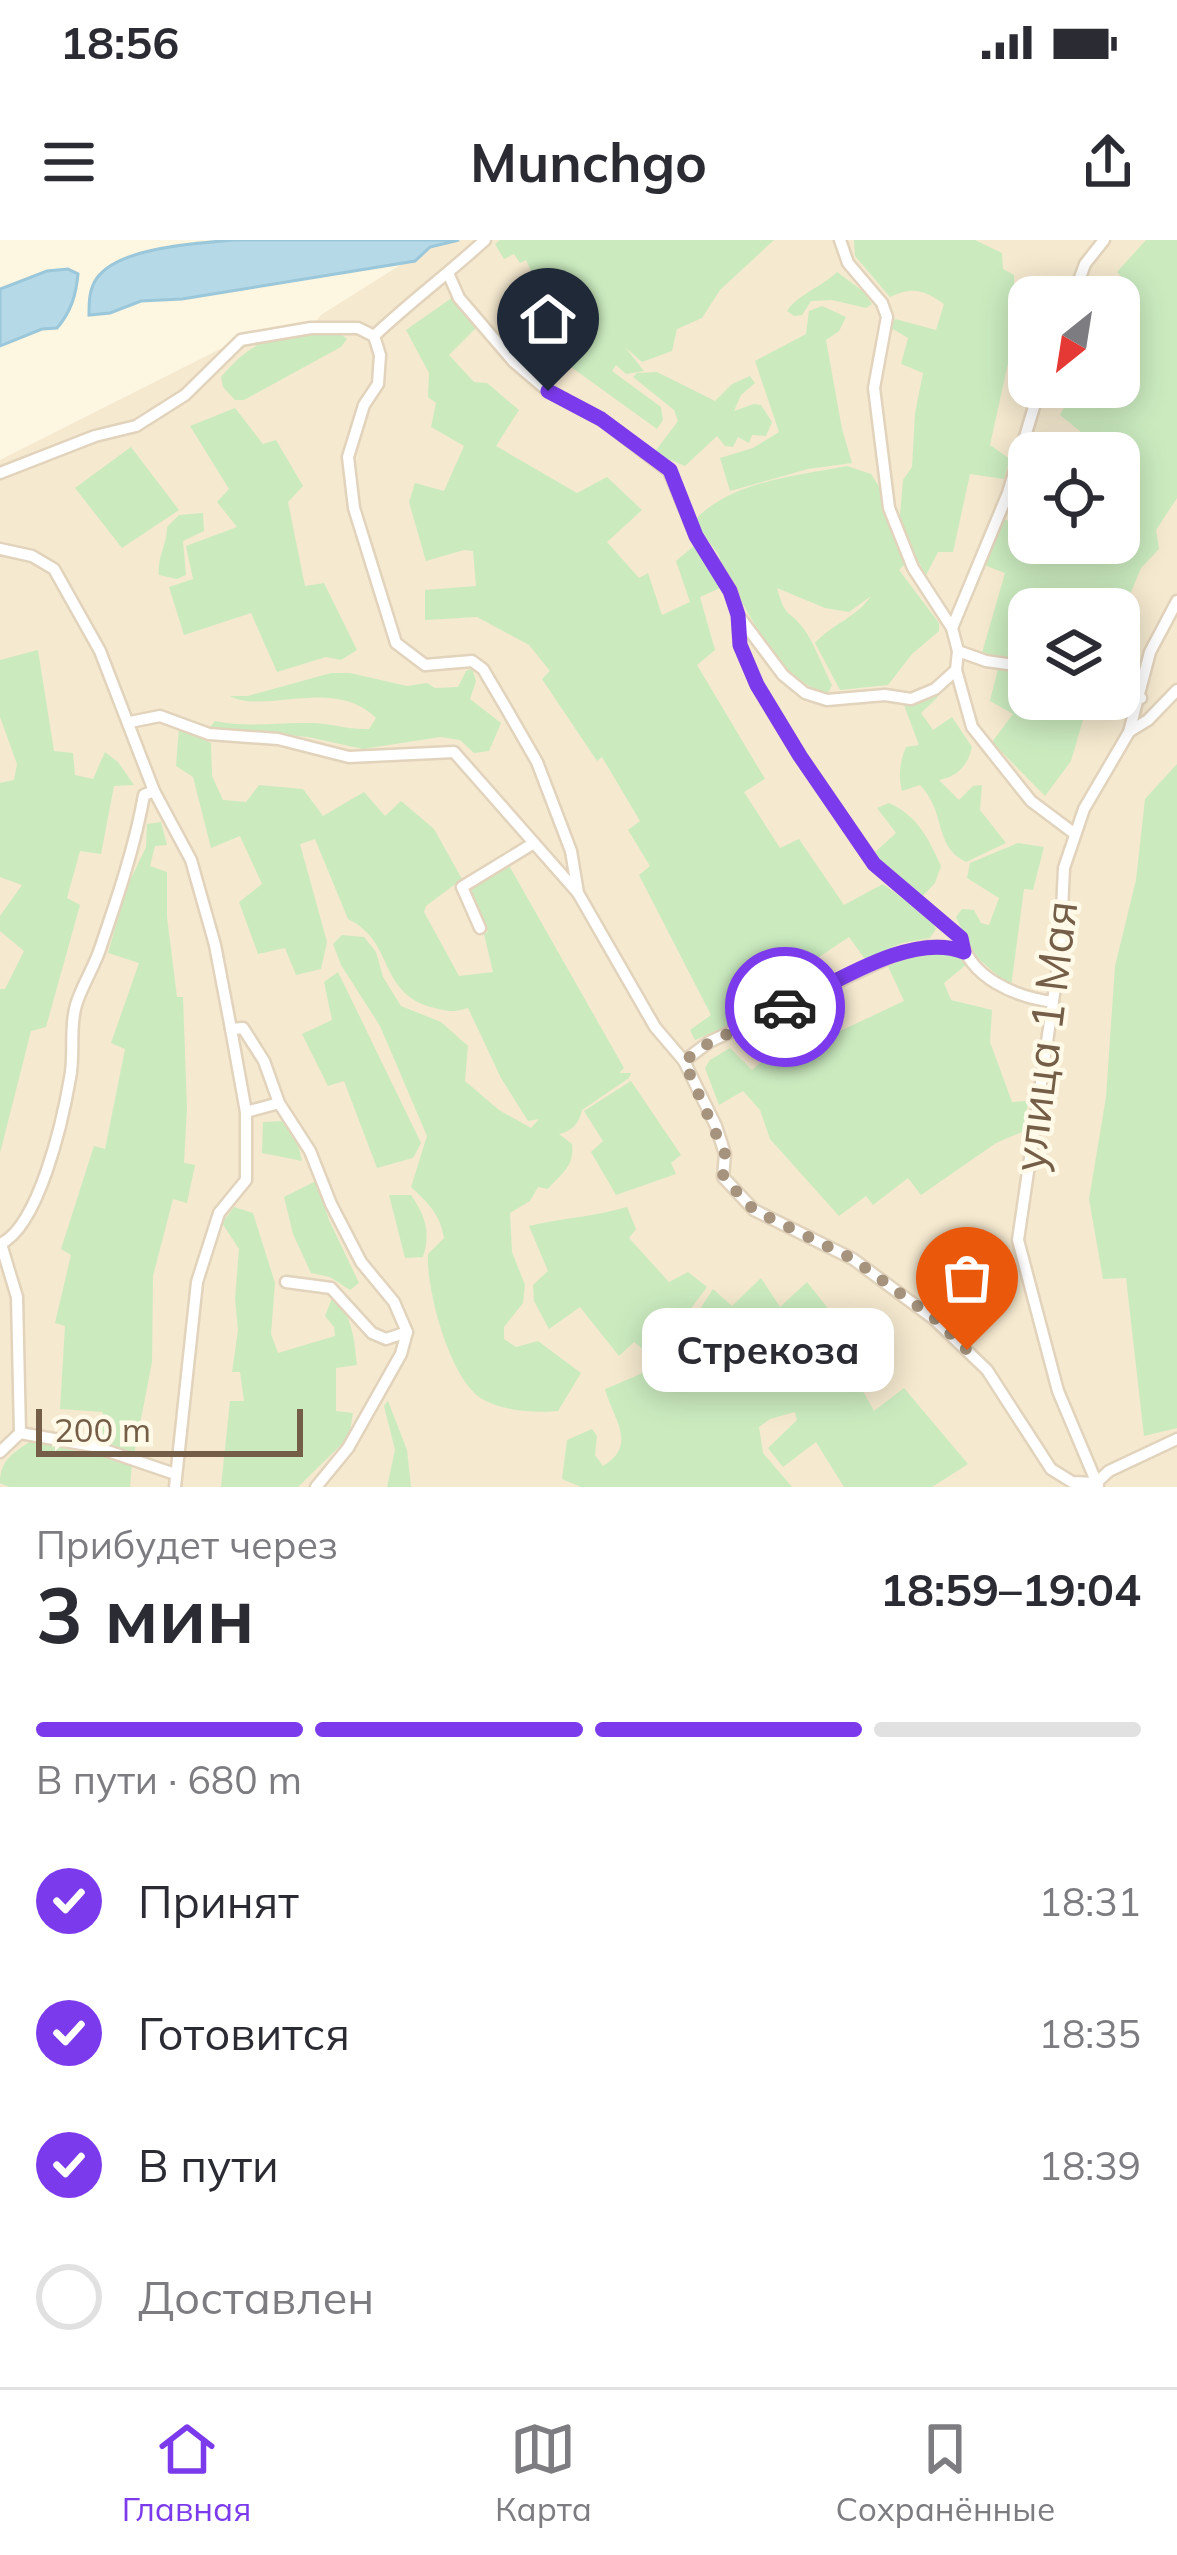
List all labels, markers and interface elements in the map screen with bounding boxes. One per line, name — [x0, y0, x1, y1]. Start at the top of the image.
text: 18:56 — [60, 14, 179, 70]
text: Munchgo — [470, 128, 707, 196]
icon: menu — [36, 129, 102, 195]
icon: share — [1075, 129, 1141, 195]
pin — [497, 268, 599, 391]
north arrow — [1008, 276, 1140, 408]
map controls — [1008, 276, 1140, 720]
icon: home — [515, 286, 581, 352]
button: locate — [1008, 432, 1140, 564]
button: layers — [1008, 588, 1140, 720]
street label: улица 1 Мая — [1000, 897, 1088, 1175]
courier — [725, 947, 845, 1067]
icon: car — [752, 974, 818, 1040]
pin — [916, 1227, 1018, 1350]
icon: bag — [934, 1245, 1000, 1311]
callout: Стрекоза — [643, 1308, 895, 1392]
text: Стрекоза — [676, 1325, 860, 1374]
scale bar — [36, 1403, 303, 1456]
text: 200 m — [54, 1409, 151, 1450]
text: Прибудет через — [36, 1520, 338, 1569]
text: 18:59–19:04 — [880, 1561, 1141, 1617]
text: 3 мин — [36, 1565, 255, 1663]
text: В пути · 680 m — [36, 1755, 302, 1804]
icon: check — [36, 1868, 102, 1934]
text: Принят — [138, 1873, 299, 1929]
text: 18:31 — [1039, 1877, 1141, 1926]
icon: check — [36, 2000, 102, 2066]
text: Готовится — [138, 2005, 350, 2061]
text: 18:35 — [1039, 2009, 1141, 2058]
icon: check — [36, 2132, 102, 2198]
text: В пути — [138, 2137, 279, 2193]
text: 18:39 — [1039, 2141, 1141, 2190]
text: Доставлен — [138, 2269, 374, 2325]
tab: Главная — [122, 2416, 251, 2529]
tab: Карта — [495, 2416, 592, 2529]
tab: Сохранённые — [836, 2416, 1055, 2529]

